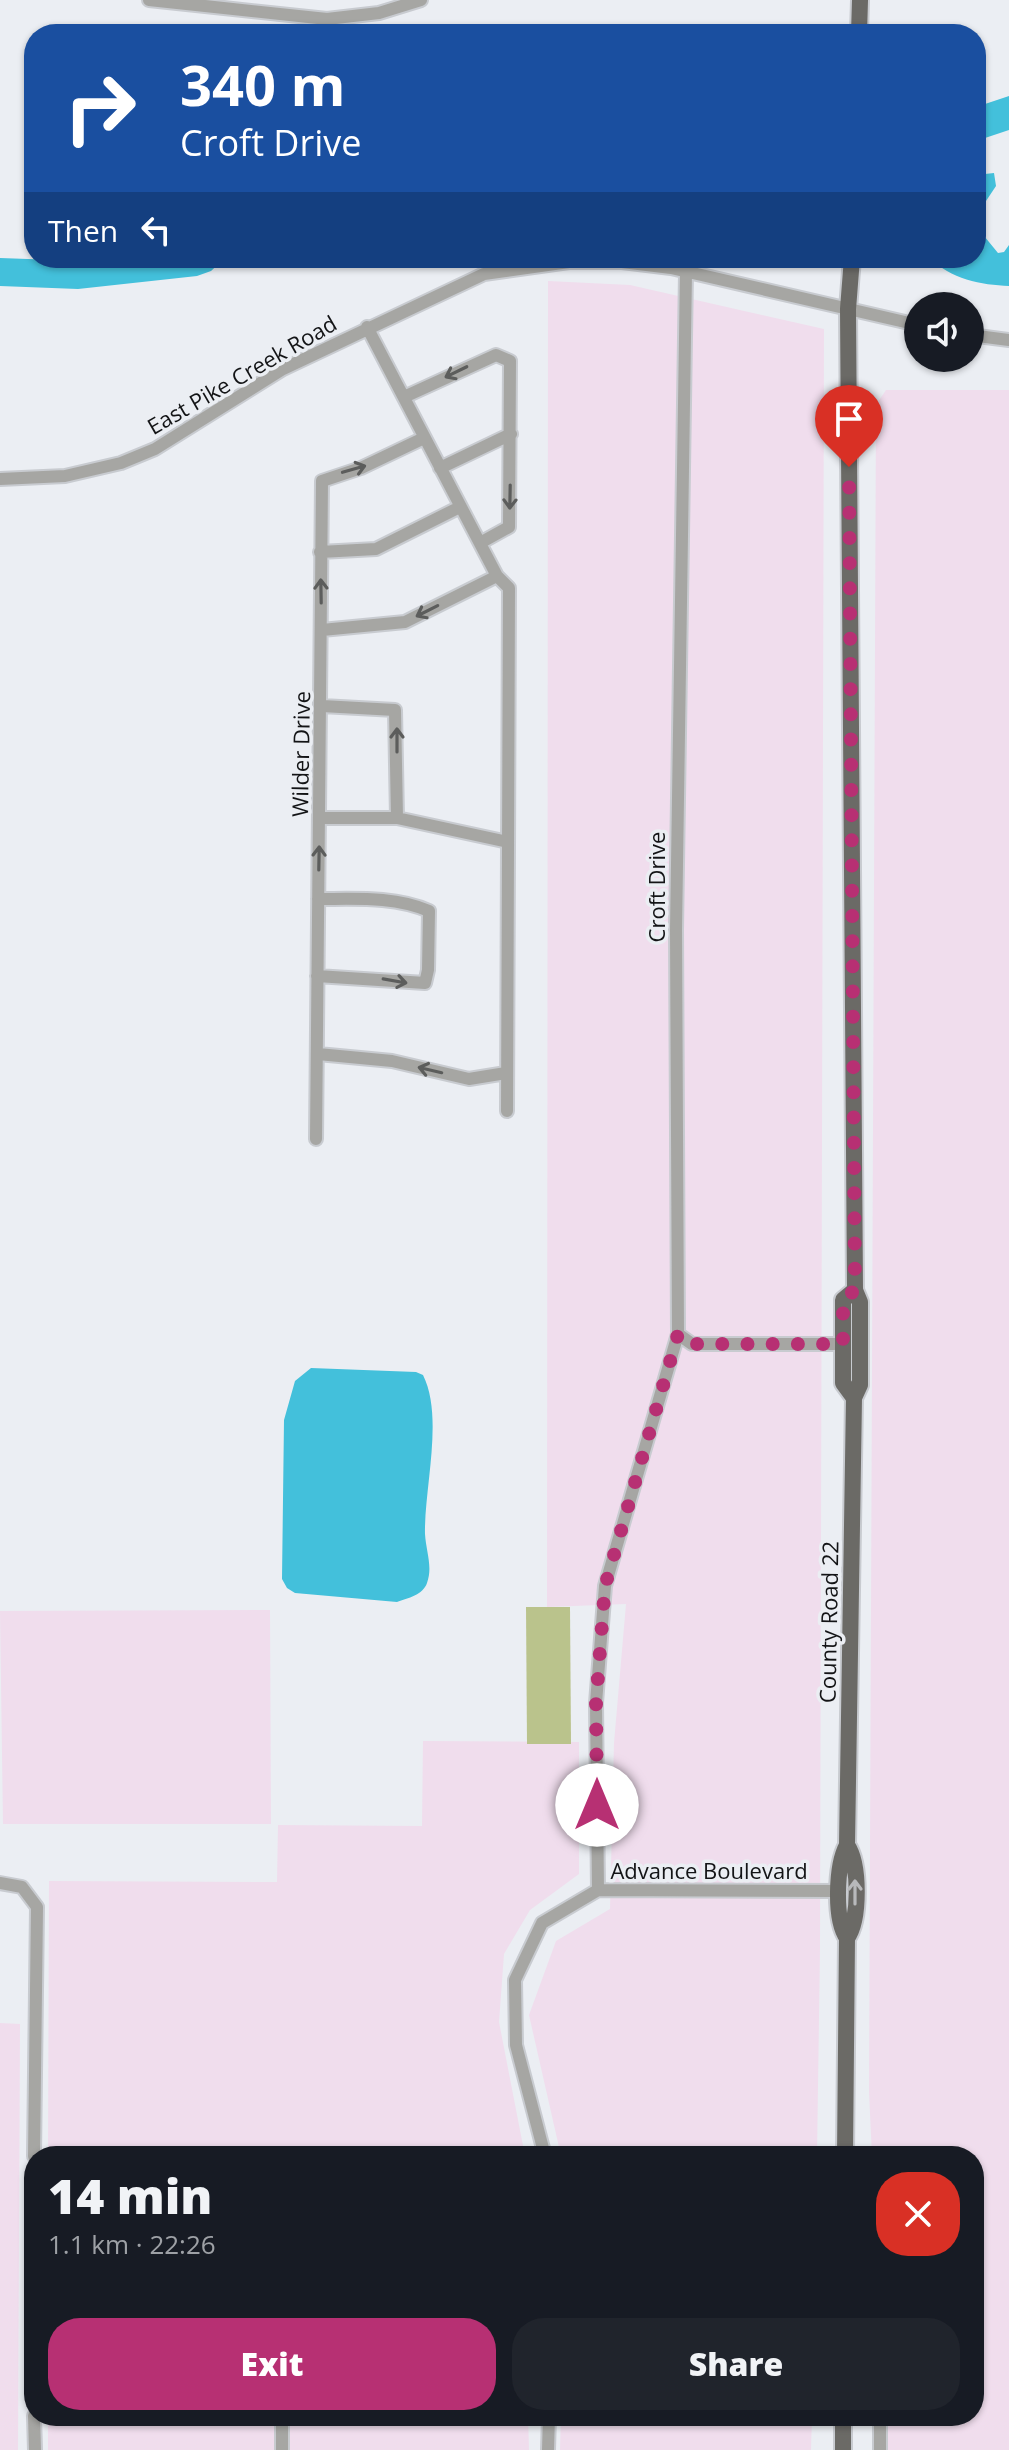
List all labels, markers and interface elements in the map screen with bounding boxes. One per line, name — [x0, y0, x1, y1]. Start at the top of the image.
text: 340 m — [180, 46, 346, 122]
icon: right — [48, 56, 152, 160]
text: Croft Drive — [180, 118, 361, 167]
icon: left — [134, 208, 178, 252]
text: Then — [48, 210, 118, 251]
map controls — [904, 292, 984, 372]
button: sound — [904, 292, 984, 372]
street label: East Pike Creek Road — [141, 308, 342, 441]
one-way arrow — [445, 364, 469, 380]
pin — [815, 385, 883, 467]
icon: arrive — [827, 397, 871, 441]
one-way arrow — [341, 460, 367, 475]
one-way arrow — [502, 483, 518, 510]
one-way arrow — [313, 578, 329, 605]
one-way arrow — [416, 604, 440, 619]
street label: Wilder Drive — [284, 691, 316, 817]
one-way arrow — [389, 727, 405, 754]
street label: Croft Drive — [641, 832, 671, 942]
one-way arrow — [311, 845, 327, 872]
one-way arrow — [381, 975, 407, 990]
one-way arrow — [417, 1062, 443, 1077]
street label: County Road 22 — [812, 1541, 844, 1703]
position arrow — [555, 1763, 639, 1847]
street label: Advance Boulevard — [610, 1855, 808, 1885]
one-way arrow — [847, 1879, 863, 1906]
text: 14 min — [48, 2163, 212, 2228]
button: close — [876, 2172, 960, 2256]
text: 1.1 km · 22:26 — [48, 2226, 216, 2262]
button: Exit — [48, 2318, 496, 2410]
button: Share — [512, 2318, 960, 2410]

